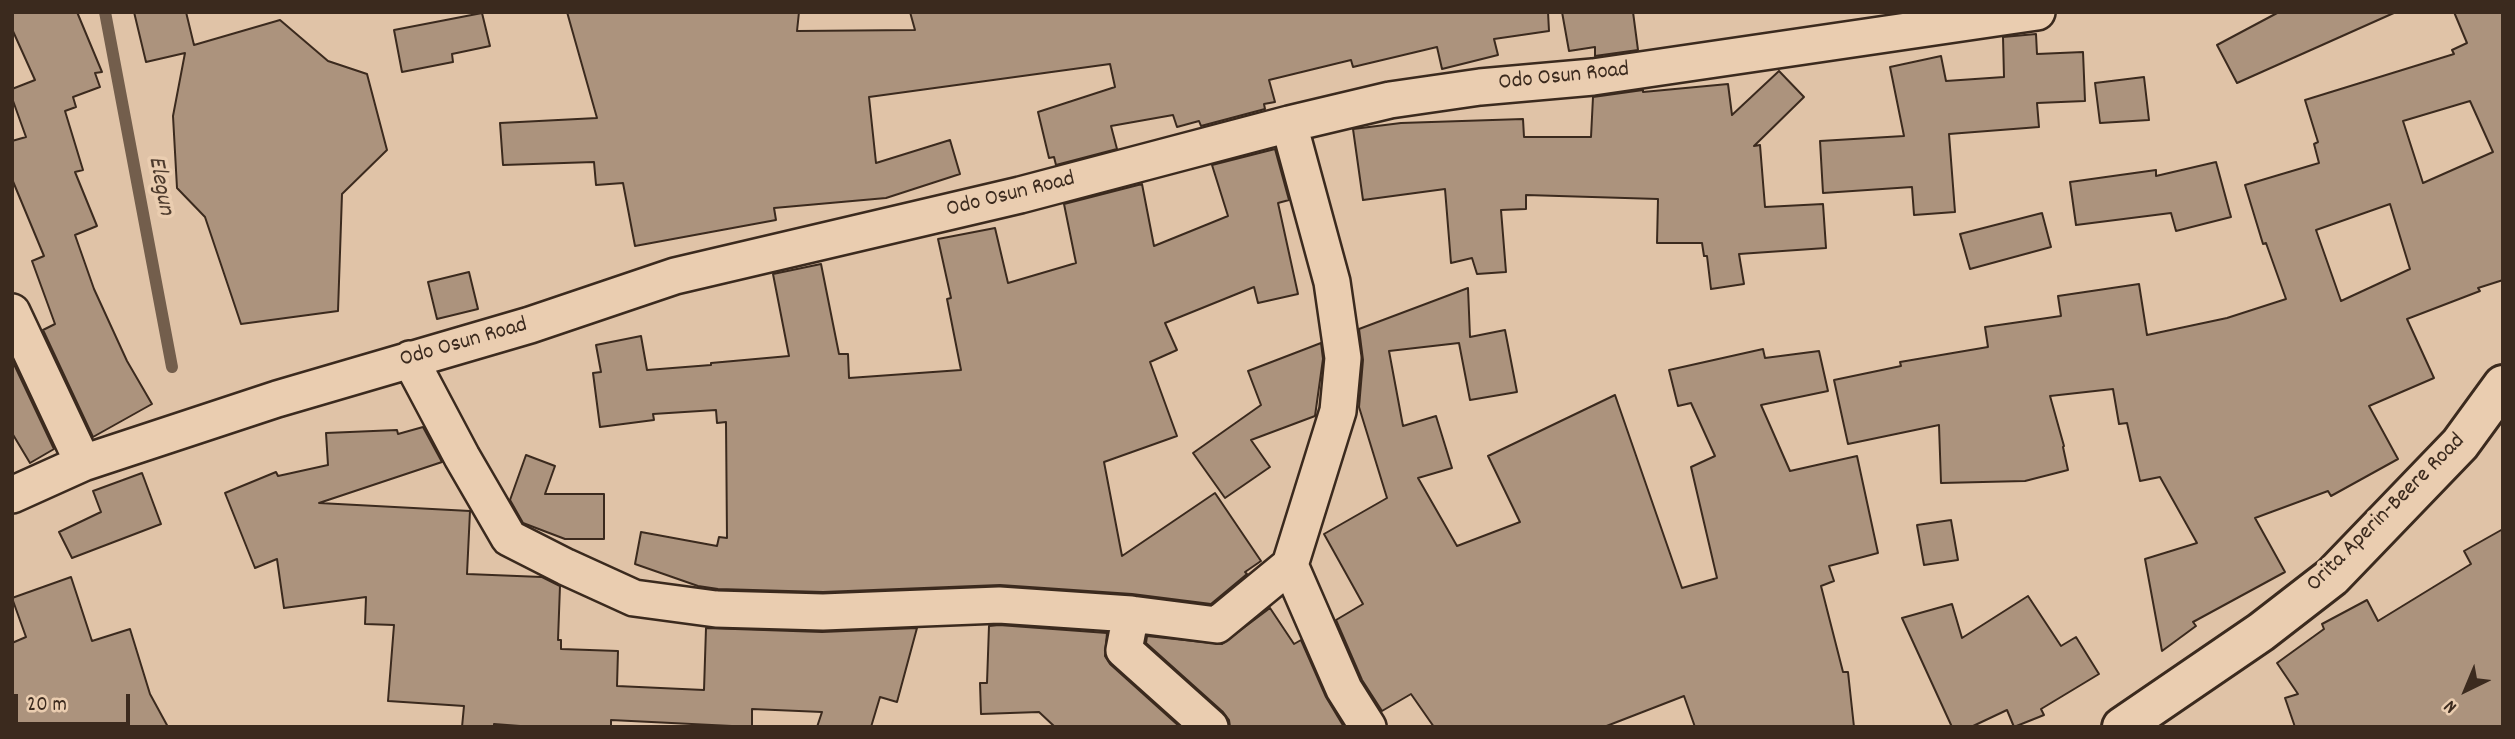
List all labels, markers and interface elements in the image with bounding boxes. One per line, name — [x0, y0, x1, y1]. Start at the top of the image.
street label: Odo Osun Road — [1497, 57, 1631, 99]
water label: Elegun — [139, 154, 179, 218]
street label: Odo Osun Road — [944, 167, 1078, 225]
street label: Odo Osun Road — [397, 313, 531, 375]
street label: Orita Aperin-Beere Road — [2302, 429, 2472, 599]
north arrow — [2431, 655, 2501, 725]
scale bar — [18, 680, 133, 724]
text: 20 m — [27, 691, 67, 721]
text: N — [2439, 693, 2464, 719]

